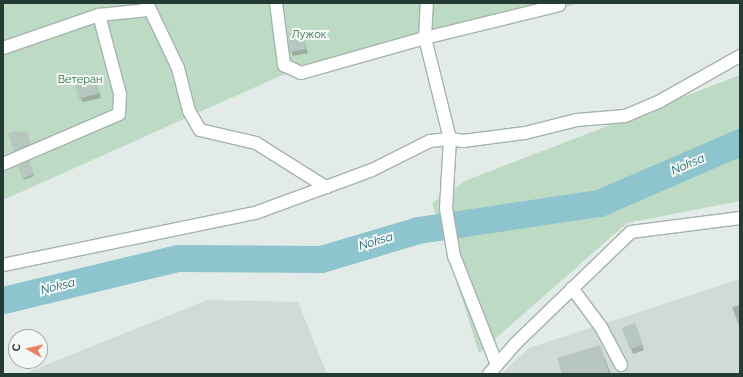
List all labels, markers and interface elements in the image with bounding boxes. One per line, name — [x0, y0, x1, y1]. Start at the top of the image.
park label: Лужок — [292, 28, 326, 42]
park label: Ветеран — [58, 73, 102, 87]
water label: Noksa — [669, 152, 707, 178]
water label: Noksa — [357, 230, 395, 254]
water label: Noksa — [39, 276, 77, 298]
north arrow — [8, 329, 48, 369]
text: С — [10, 343, 24, 352]

